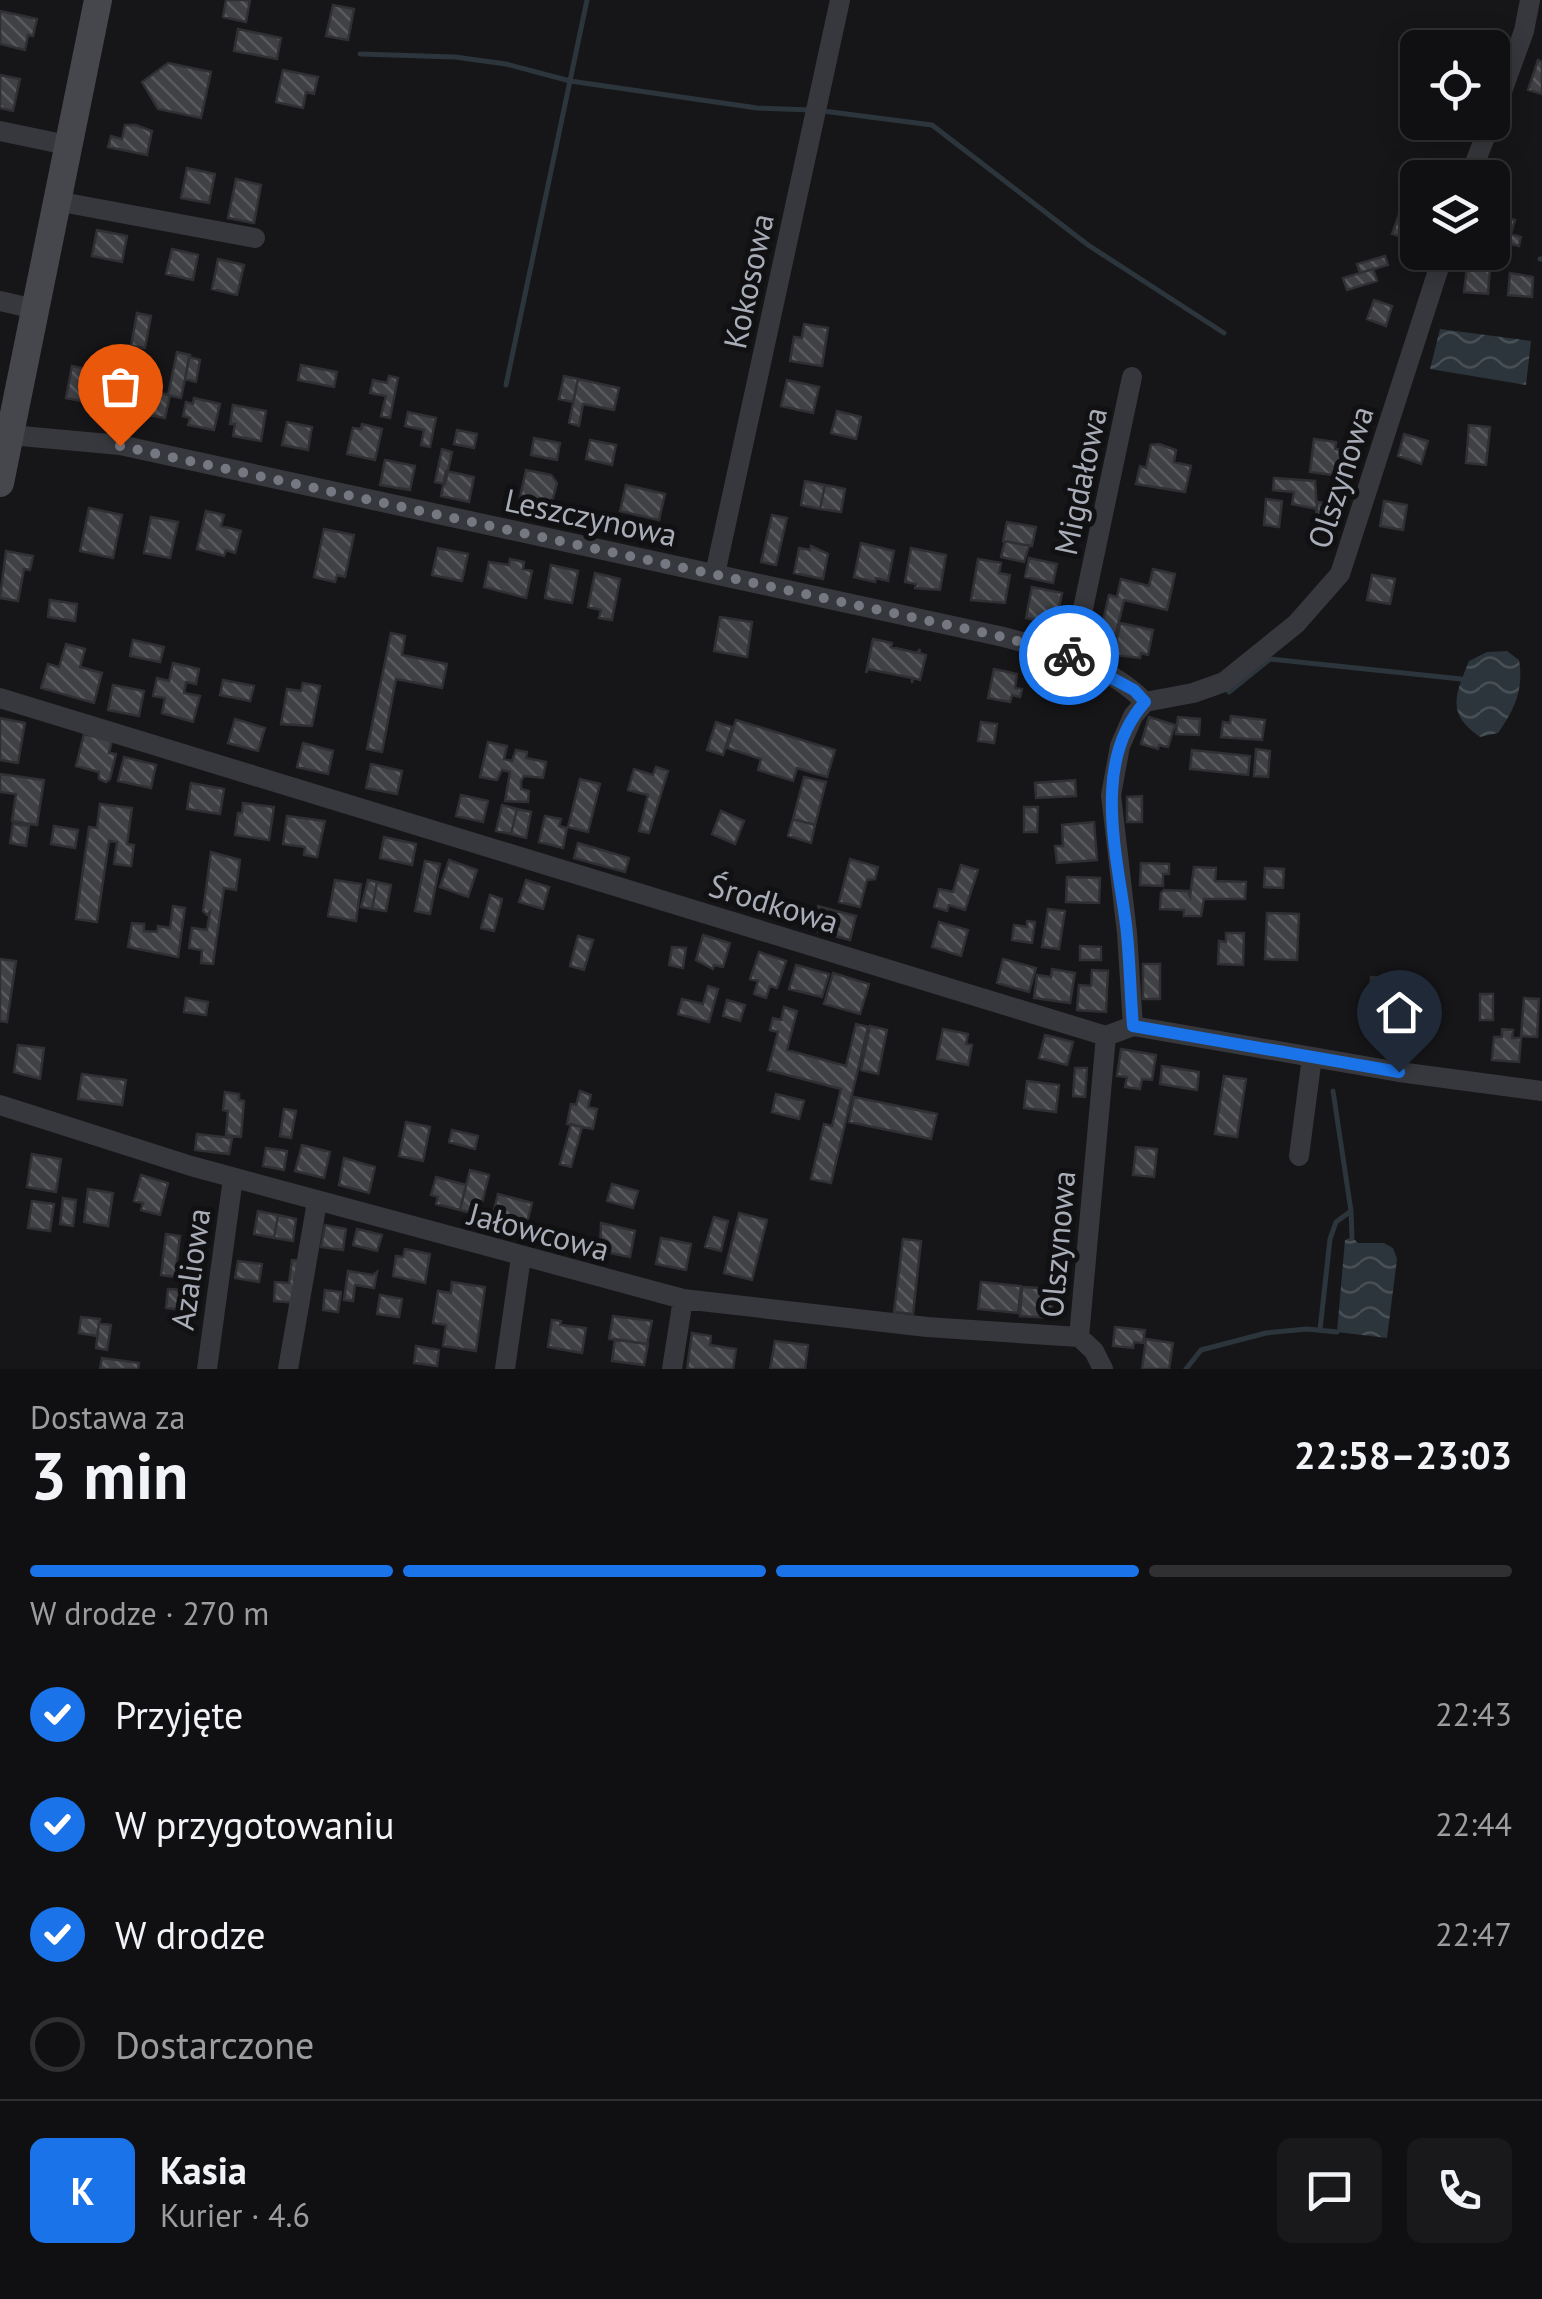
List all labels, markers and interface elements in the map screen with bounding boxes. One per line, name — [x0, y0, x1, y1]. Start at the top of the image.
map controls — [1400, 30, 1510, 270]
button: locate — [1400, 30, 1510, 140]
button: layers — [1400, 160, 1510, 270]
street label: Kokosowa — [713, 210, 783, 352]
pin — [78, 344, 163, 447]
icon: bag — [93, 359, 148, 414]
street label: Olszynowa — [1297, 400, 1383, 554]
street label: Migdałowa — [1044, 403, 1116, 559]
street label: Leszczynowa — [501, 478, 681, 556]
courier — [1019, 605, 1119, 705]
icon: bike — [1042, 628, 1097, 683]
street label: Środkowa — [704, 863, 844, 943]
pin — [1357, 970, 1442, 1073]
icon: home — [1372, 985, 1427, 1040]
street label: Olszynowa — [1030, 1169, 1084, 1319]
street label: Jałowcowa — [462, 1192, 614, 1270]
street label: Azaliowa — [161, 1206, 219, 1332]
text: Dostawa za — [30, 1396, 185, 1438]
text: 22:58–23:03 — [1294, 1430, 1512, 1479]
text: 3 min — [30, 1433, 189, 1517]
text: W drodze · 270 m — [30, 1592, 269, 1634]
icon: check — [30, 1687, 85, 1742]
text: Przyjęte — [115, 1690, 243, 1739]
text: 22:43 — [1435, 1693, 1512, 1735]
icon: check — [30, 1797, 85, 1852]
text: W przygotowaniu — [115, 1800, 394, 1849]
text: 22:44 — [1435, 1803, 1512, 1845]
icon: check — [30, 1907, 85, 1962]
text: W drodze — [115, 1910, 266, 1959]
text: 22:47 — [1435, 1913, 1512, 1955]
text: Dostarczone — [115, 2020, 314, 2069]
button: chat — [1277, 2138, 1382, 2243]
button: phone — [1407, 2138, 1512, 2243]
text: Kasia — [160, 2145, 247, 2194]
text: K — [71, 2166, 94, 2215]
text: Kurier · 4.6 — [160, 2194, 310, 2236]

